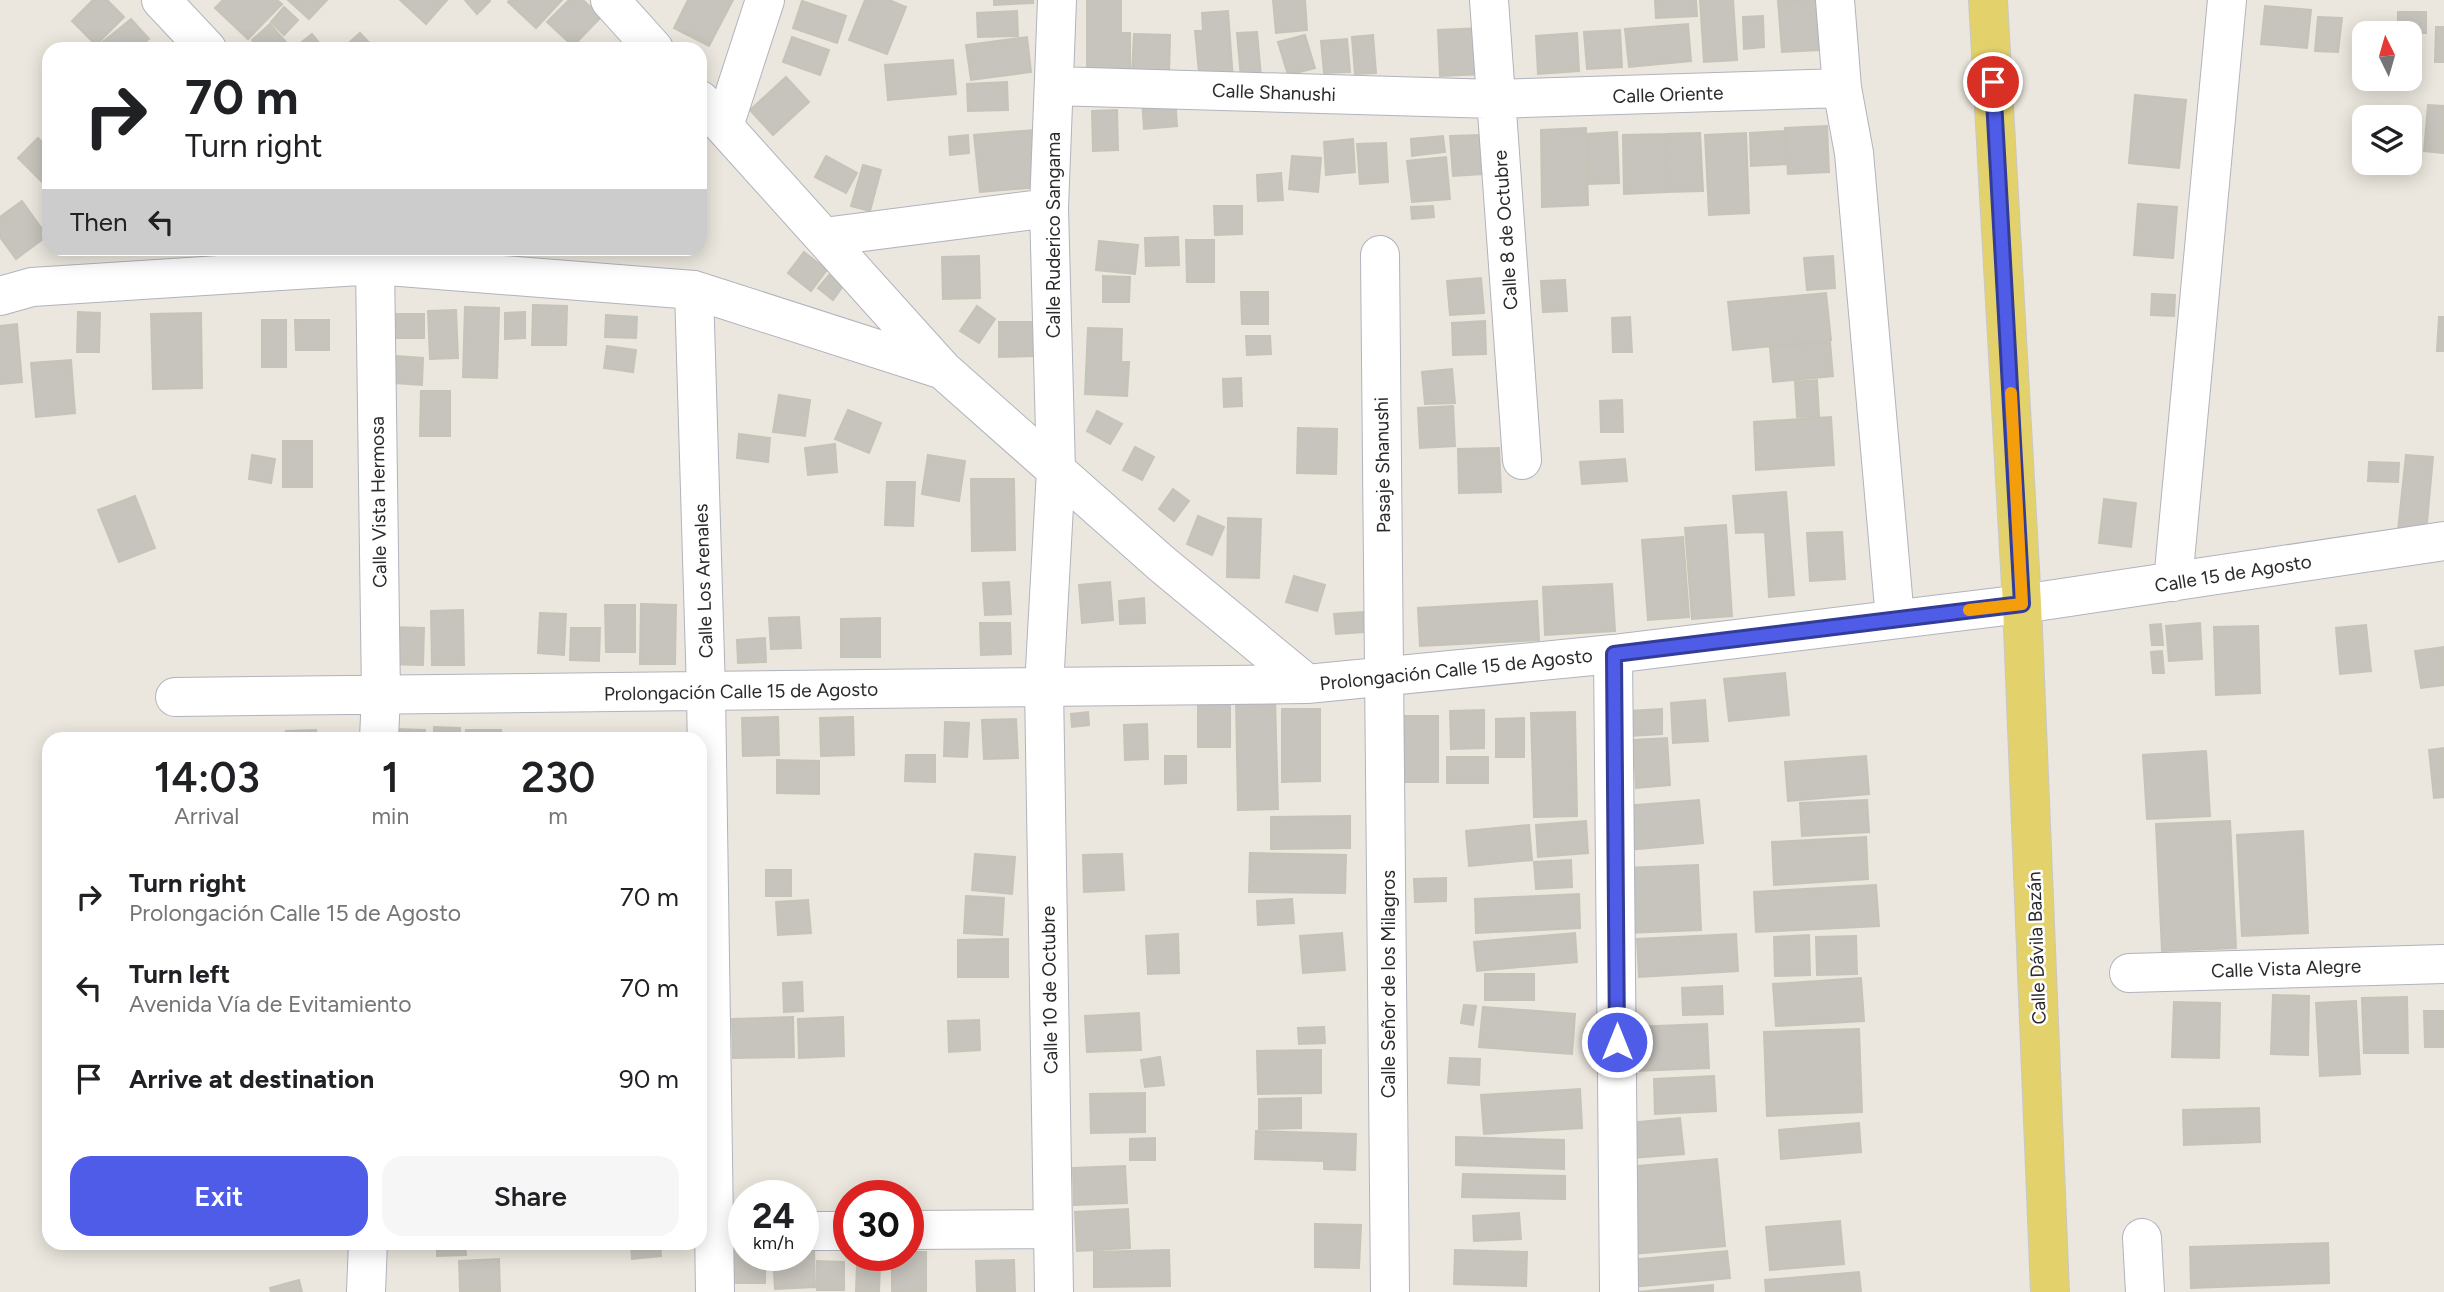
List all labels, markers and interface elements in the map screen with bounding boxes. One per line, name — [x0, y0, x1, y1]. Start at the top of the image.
north arrow — [2352, 21, 2422, 91]
map controls — [2352, 21, 2422, 175]
pin — [1963, 52, 2023, 112]
icon: arrive — [1974, 63, 2012, 101]
text: 70 m — [185, 67, 298, 126]
icon: right — [70, 70, 161, 161]
street label: Calle Shanushi — [1212, 79, 1336, 106]
street label: Calle Oriente — [1612, 81, 1724, 108]
button: layers — [2352, 105, 2422, 175]
text: Turn right — [185, 127, 323, 165]
street label: Calle Ruderico Sangama — [1042, 132, 1065, 338]
street label: Calle 8 de Octubre — [1488, 149, 1523, 311]
icon: left — [142, 203, 180, 241]
text: Then — [70, 206, 128, 238]
street label: Pasaje Shanushi — [1370, 397, 1395, 533]
street label: Calle Vista Hermosa — [366, 416, 391, 588]
street label: Calle Los Arenales — [689, 503, 718, 659]
street label: Calle 15 de Agosto — [2153, 550, 2313, 597]
street label: Prolongación Calle 15 de Agosto — [1318, 644, 1594, 695]
street label: Prolongación Calle 15 de Agosto — [604, 678, 878, 705]
text: 14:03 — [154, 752, 260, 803]
text: 1 — [382, 752, 399, 803]
text: 230 — [521, 752, 595, 803]
text: Arrival — [174, 802, 239, 830]
text: min — [372, 802, 409, 830]
text: m — [548, 802, 568, 830]
text: Turn right — [129, 867, 246, 899]
street label: Calle Señor de los Milagros — [1377, 870, 1400, 1098]
street label: Calle Dávila Bazán — [2022, 871, 2051, 1025]
icon: right — [70, 878, 108, 916]
text: 70 m — [620, 881, 679, 913]
text: Prolongación Calle 15 de Agosto — [129, 899, 461, 927]
street label: Calle 10 de Octubre — [1037, 906, 1062, 1074]
street label: Calle Vista Alegre — [2211, 954, 2361, 983]
text: Turn left — [129, 958, 230, 990]
icon: left — [70, 969, 108, 1007]
text: 70 m — [620, 972, 679, 1004]
text: Avenida Vía de Evitamiento — [129, 990, 412, 1018]
position arrow — [1580, 1005, 1654, 1079]
icon: arrive — [70, 1060, 108, 1098]
text: Arrive at destination — [129, 1063, 374, 1095]
text: 90 m — [619, 1063, 679, 1095]
button: Exit — [70, 1156, 368, 1236]
button: Share — [382, 1156, 679, 1236]
speed limit sign: 30 — [833, 1180, 924, 1271]
text: 24 — [752, 1195, 795, 1237]
text: km/h — [753, 1232, 794, 1254]

